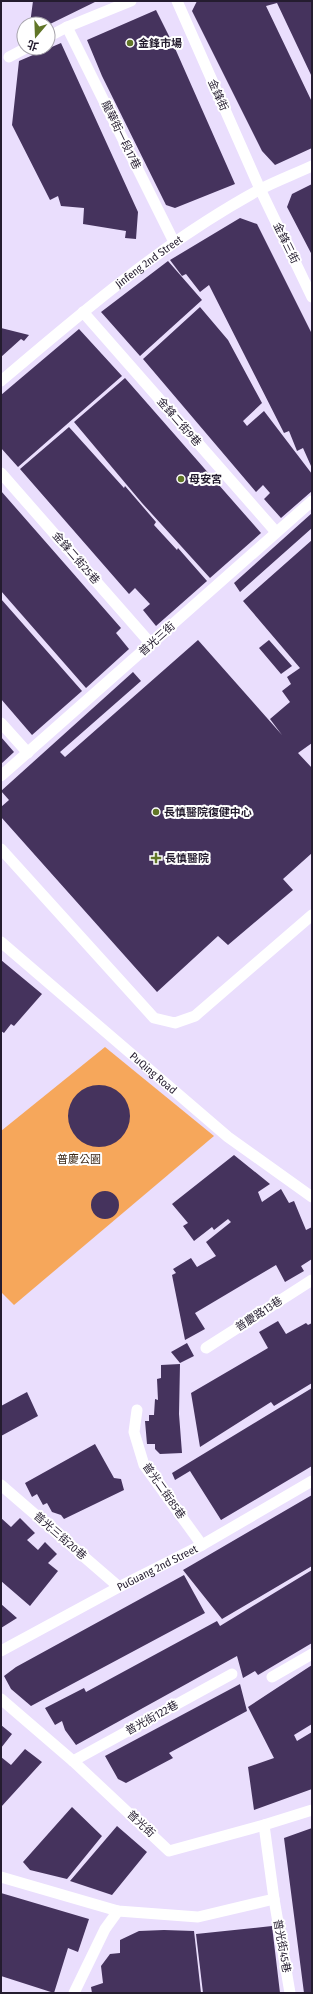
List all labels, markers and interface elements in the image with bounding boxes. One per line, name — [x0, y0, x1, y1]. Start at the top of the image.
north arrow — [16, 16, 56, 56]
text: 北 — [26, 37, 40, 53]
place label: 金鋒市場 — [138, 37, 182, 50]
marker: 金鋒市場 — [125, 38, 135, 48]
street label: 金鋒街 — [205, 77, 231, 113]
street label: 龍華街一段17巷 — [99, 99, 143, 171]
street label: 金鋒三街 — [271, 220, 301, 266]
street label: Jinfeng 2nd Street — [113, 232, 185, 291]
street label: 金鋒二街9巷 — [154, 395, 204, 449]
place label: 母安宮 — [189, 473, 222, 486]
marker: 母安宮 — [176, 474, 186, 484]
street label: 金鋒二街25巷 — [50, 529, 102, 587]
street label: 普光三街 — [136, 619, 178, 659]
place label: 長慎醫院復健中心 — [164, 806, 252, 819]
marker: 長慎醫院復健中心 — [151, 807, 161, 817]
marker: 長慎醫院 — [150, 852, 162, 864]
place label: 長慎醫院 — [165, 852, 209, 865]
street label: PuQing Road — [127, 1049, 179, 1097]
park label: 普慶公園 — [57, 1153, 101, 1166]
street label: 普慶路13巷 — [233, 1294, 285, 1334]
street label: 普光二街85巷 — [140, 1460, 188, 1522]
street label: 普光三街20巷 — [31, 1510, 89, 1562]
street label: PuGuang 2nd Street — [115, 1542, 200, 1593]
street label: 普光街122巷 — [123, 1698, 181, 1738]
street label: 普光街 — [124, 1808, 158, 1840]
street label: 普光街45巷 — [271, 1918, 293, 1974]

